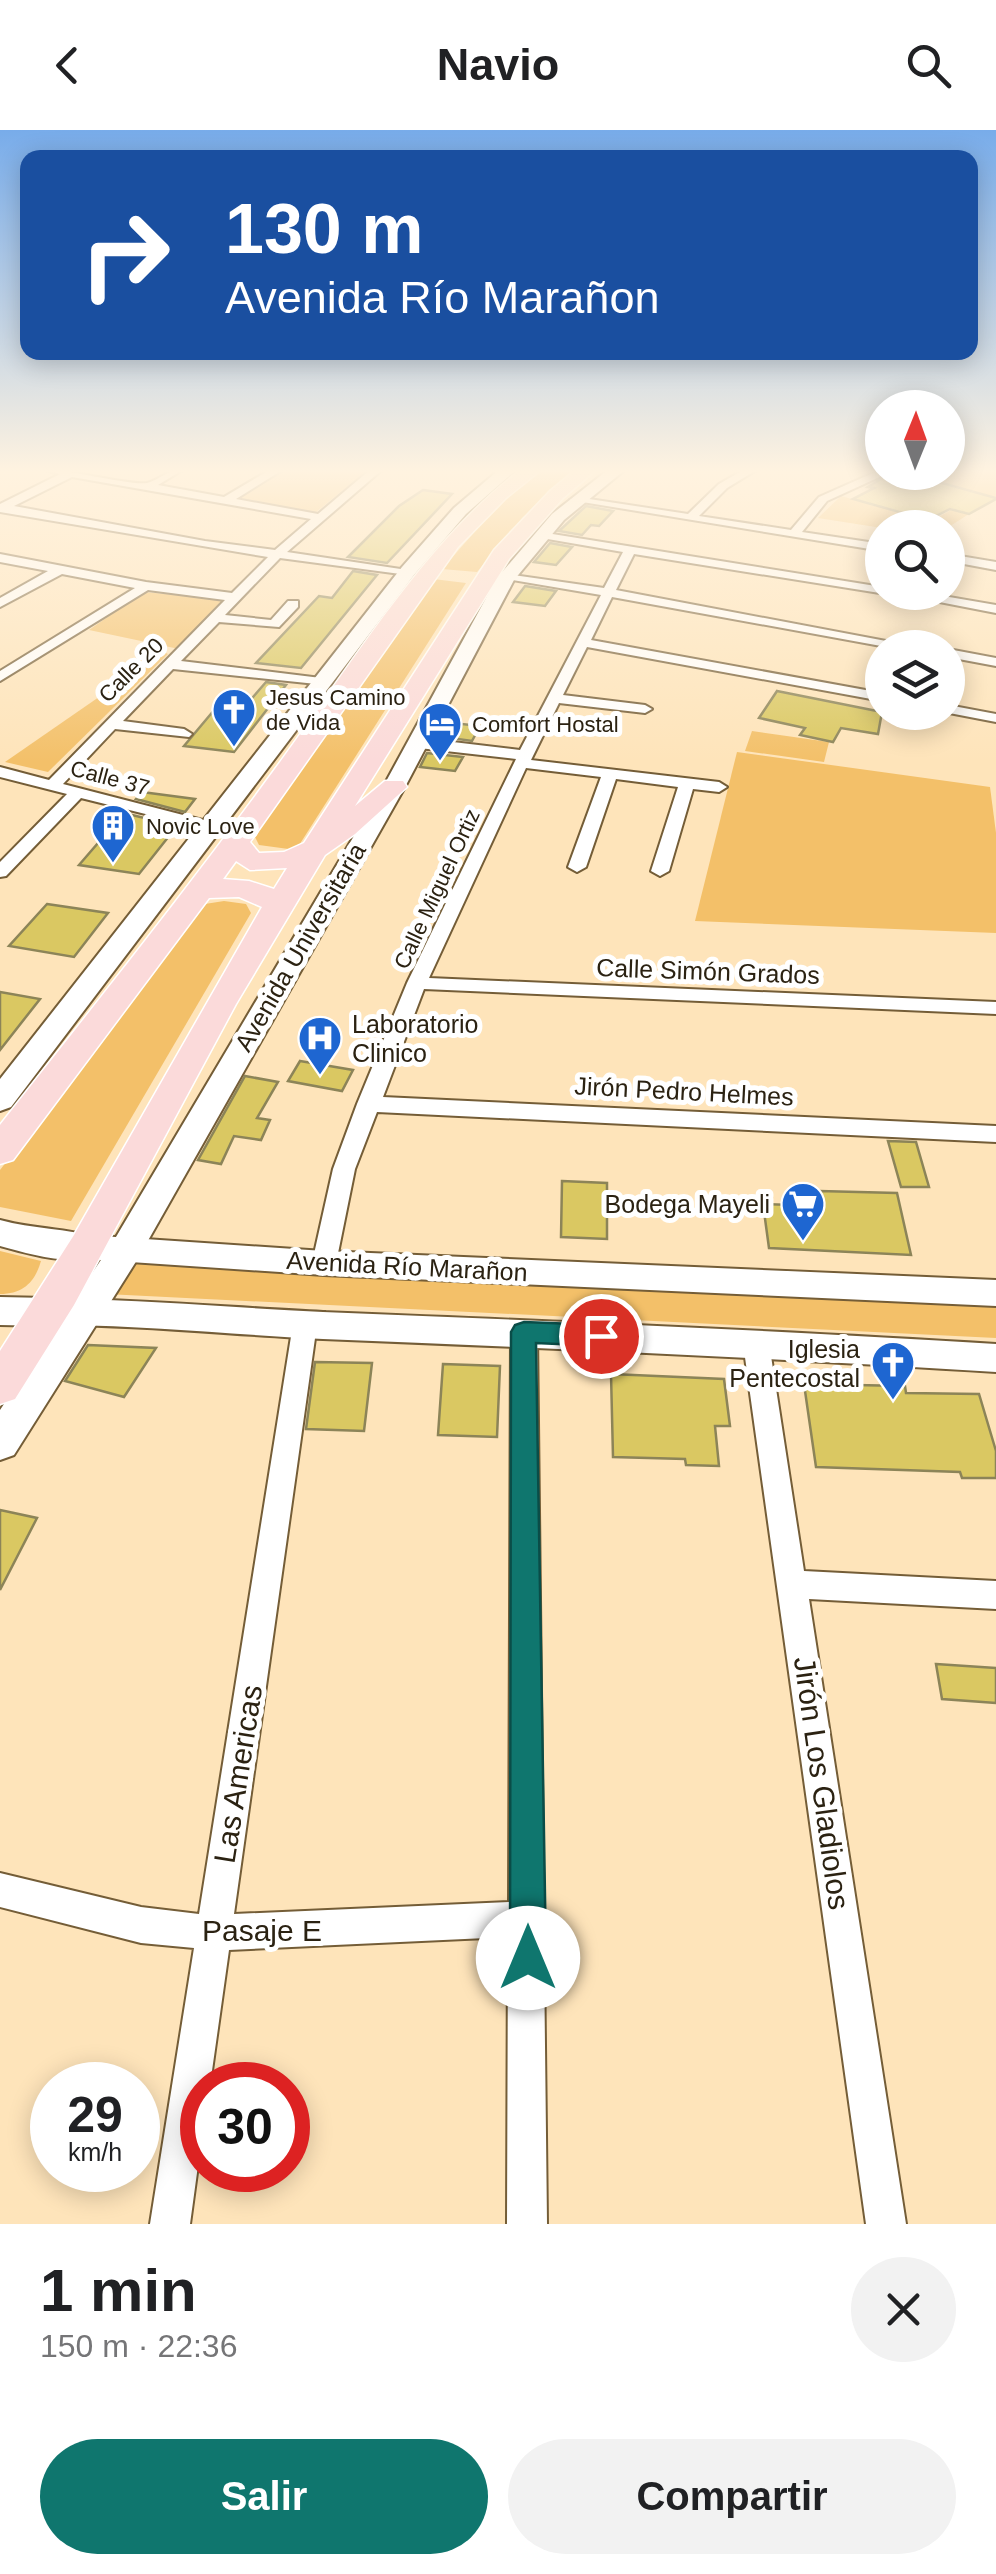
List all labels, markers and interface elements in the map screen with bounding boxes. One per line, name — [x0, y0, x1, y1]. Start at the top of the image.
icon: back — [40, 38, 95, 93]
icon: search — [901, 38, 956, 93]
text: Navio — [437, 39, 559, 90]
icon: right — [60, 190, 190, 320]
text: 130 m — [225, 190, 423, 268]
text: Avenida Río Marañon — [225, 272, 659, 323]
north arrow — [865, 390, 965, 490]
map controls — [865, 390, 965, 730]
button: search — [865, 510, 965, 610]
button: layers — [865, 630, 965, 730]
street label: Calle 20 — [94, 633, 168, 707]
place label: Jesus Camino de Vida — [266, 685, 405, 735]
church icon: Jesus Camino de Vida — [211, 687, 257, 748]
hotel icon: Comfort Hostal — [417, 701, 463, 762]
place label: Comfort Hostal — [472, 712, 619, 737]
street label: Calle 37 — [68, 755, 152, 801]
building icon: Novic Love — [90, 803, 136, 864]
street label: Calle Miguel Ortiz — [389, 805, 485, 973]
place label: Novic Love — [146, 814, 255, 839]
street label: Avenida Universitaria — [229, 838, 371, 1056]
street label: Calle Simón Grados — [596, 953, 820, 989]
place label: Laboratorio Clinico — [352, 1010, 478, 1067]
hospital icon: Laboratorio Clinico — [297, 1015, 343, 1076]
street label: Jirón Pedro Helmes — [574, 1071, 794, 1111]
supermarket icon: Bodega Mayeli — [780, 1181, 826, 1242]
place label: Bodega Mayeli — [605, 1190, 770, 1218]
street label: Avenida Río Marañon — [286, 1246, 528, 1286]
pin — [559, 1294, 644, 1379]
icon: arrive — [574, 1309, 629, 1364]
place label: Iglesia Pentecostal — [729, 1335, 860, 1392]
church icon: Iglesia Pentecostal — [870, 1340, 916, 1401]
street label: Jirón Los Gladiolos — [788, 1654, 856, 1912]
street label: Las Americas — [208, 1682, 268, 1866]
position arrow — [476, 1906, 580, 2010]
street label: Pasaje E — [202, 1914, 322, 1947]
speed limit sign: 30 — [180, 2062, 310, 2192]
text: 29 — [67, 2087, 123, 2143]
text: km/h — [68, 2138, 122, 2166]
text: 1 min — [40, 2257, 197, 2324]
button: close — [851, 2257, 956, 2362]
text: 150 m · 22:36 — [40, 2328, 237, 2364]
button: Salir — [40, 2439, 488, 2554]
button: Compartir — [508, 2439, 956, 2554]

